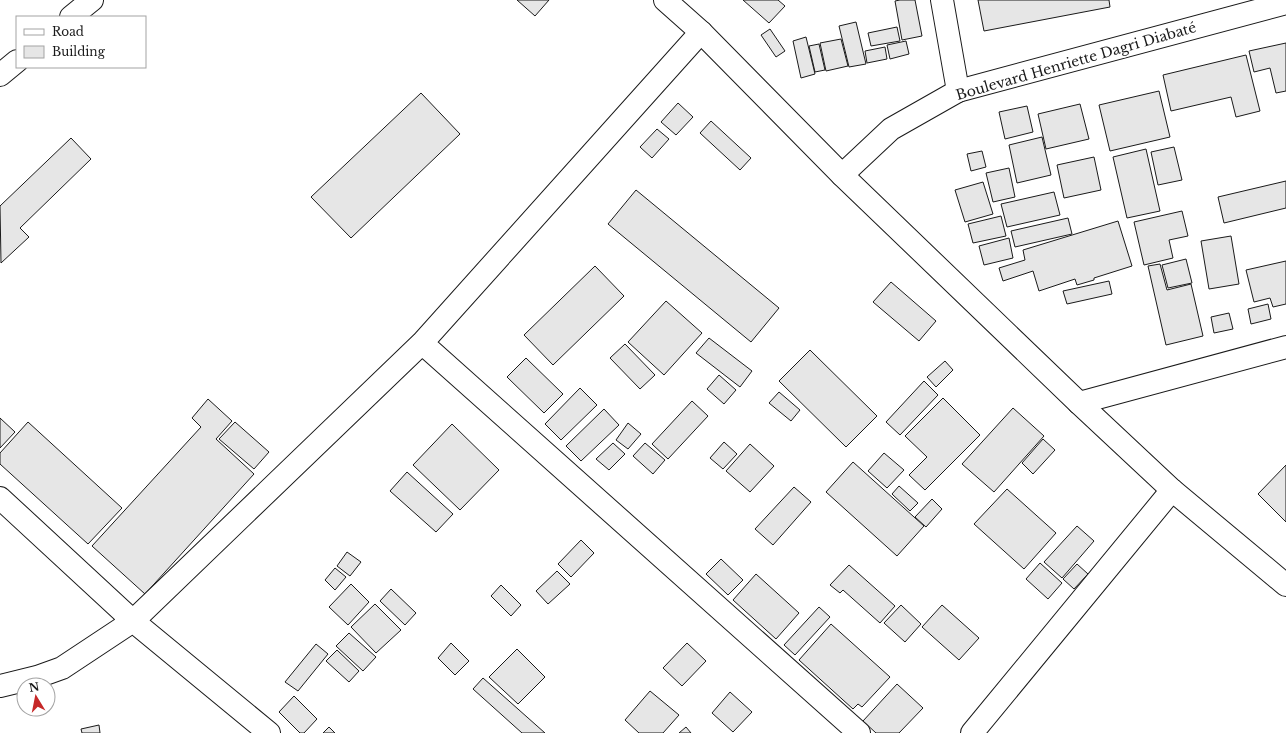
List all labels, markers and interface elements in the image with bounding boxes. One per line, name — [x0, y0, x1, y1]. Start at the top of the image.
legend — [16, 16, 146, 68]
street label: Boulevard Henriette Dagri Diabaté — [954, 18, 1198, 104]
text: Road — [52, 24, 84, 39]
text: Building — [52, 44, 106, 59]
north arrow — [16, 677, 56, 717]
text: N — [28, 679, 41, 695]

